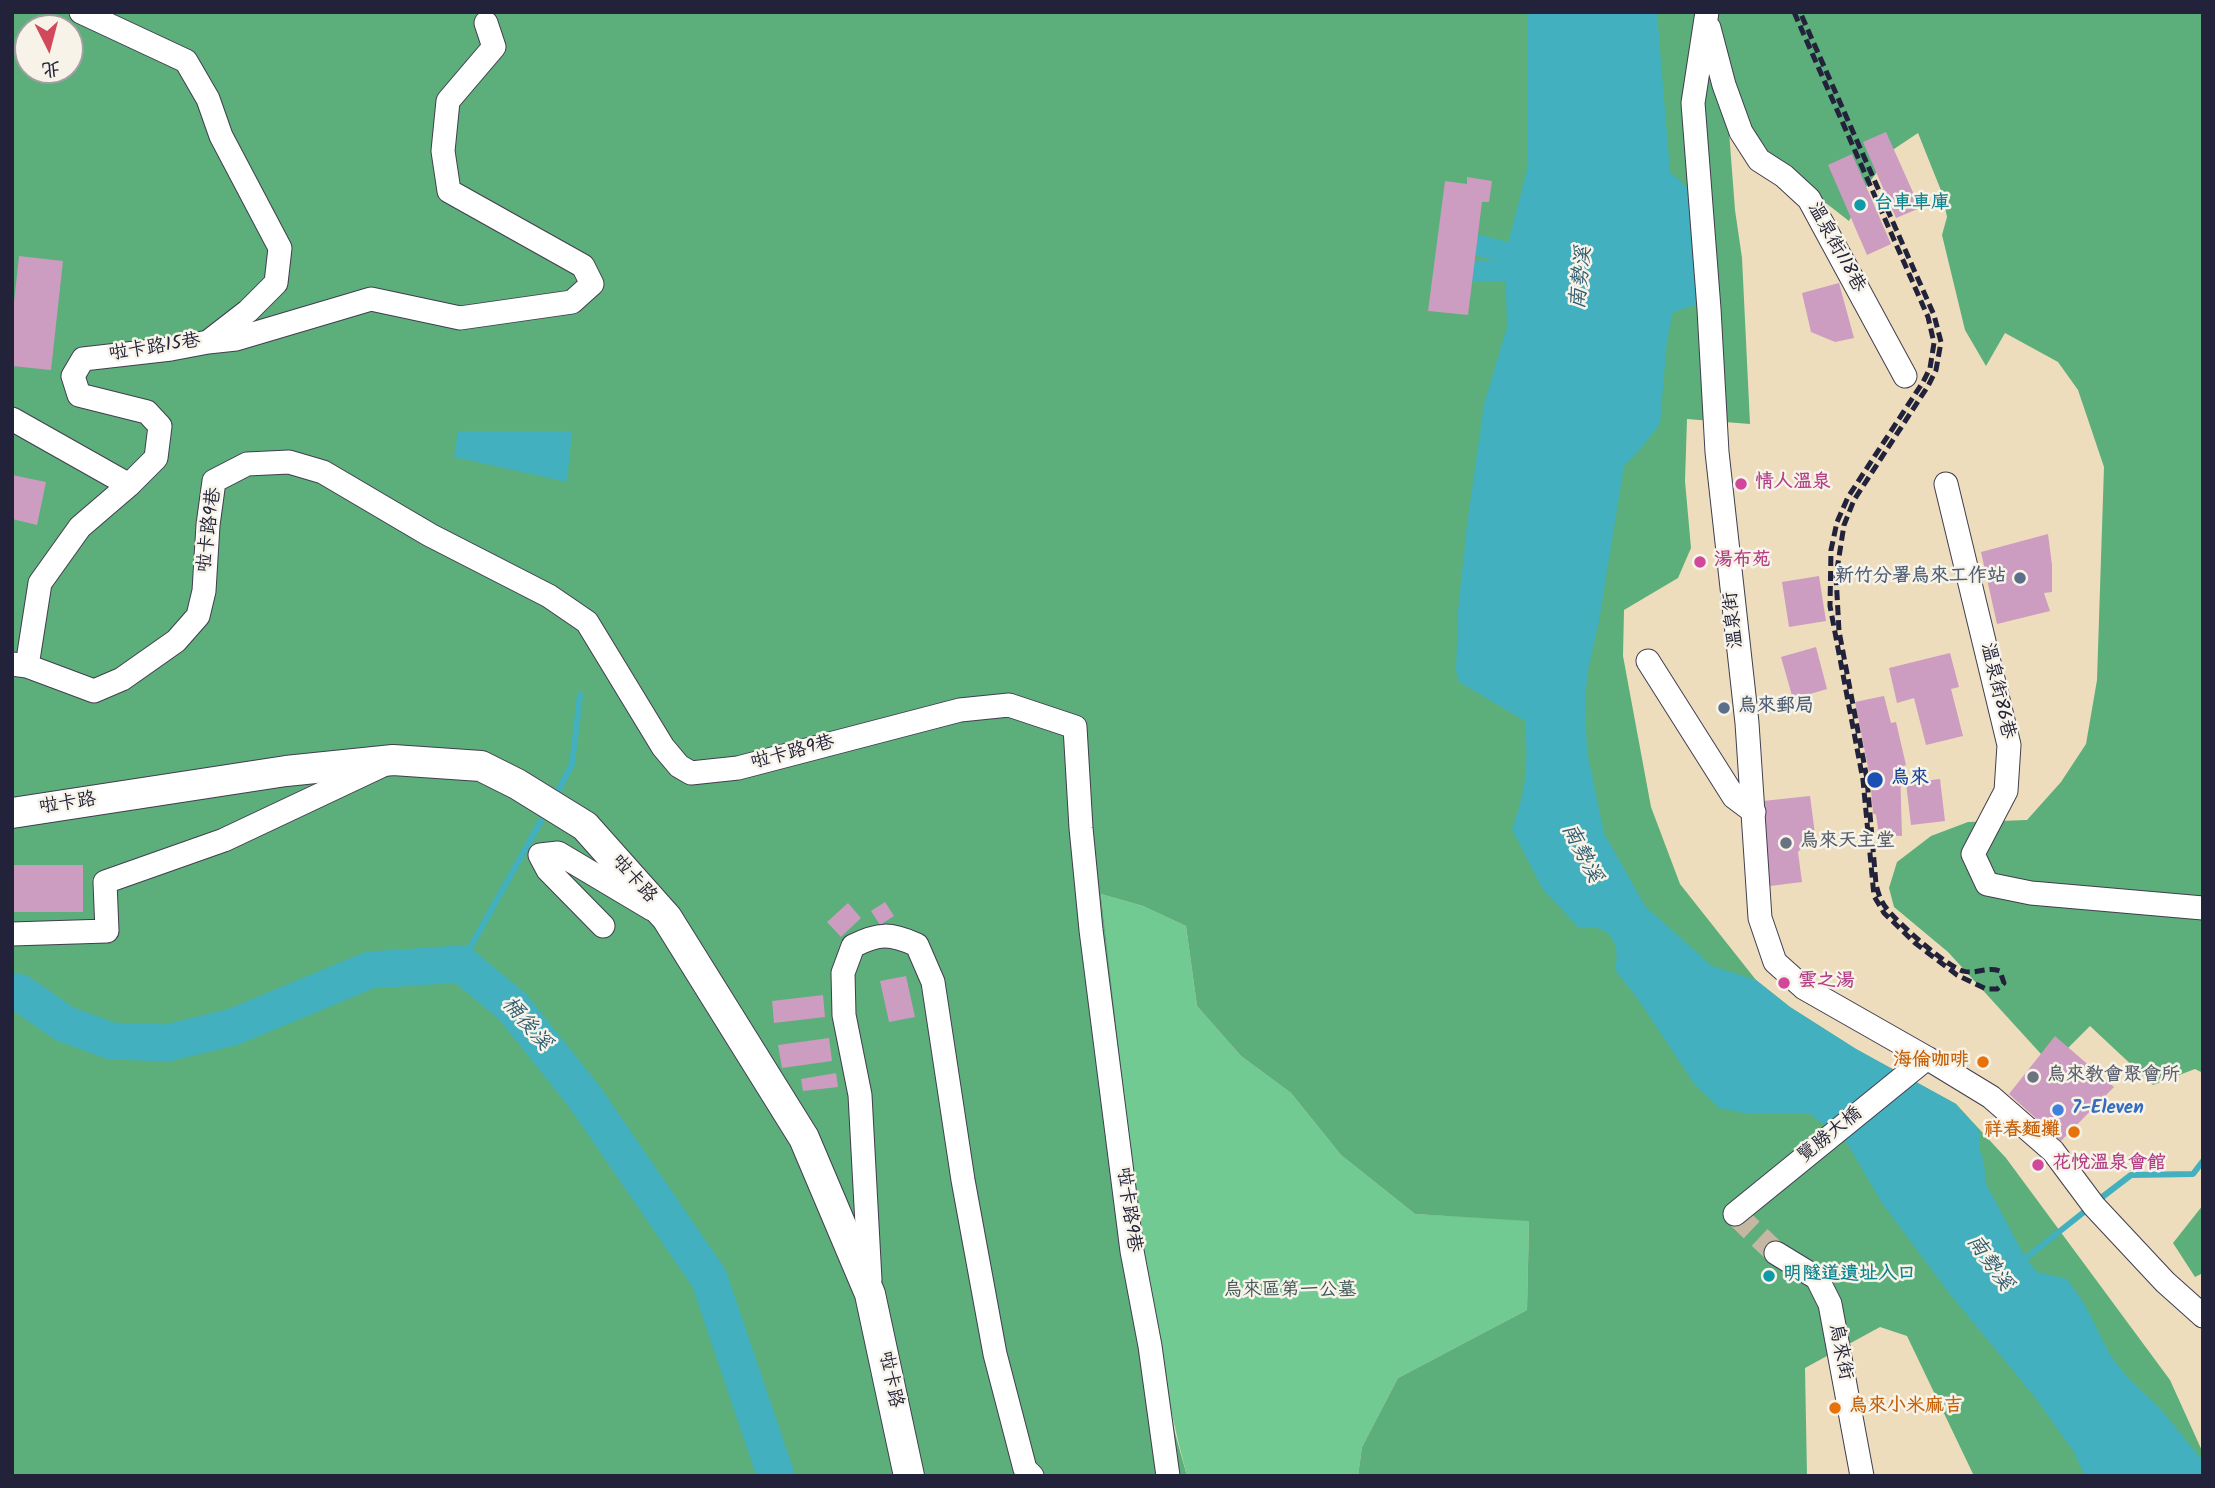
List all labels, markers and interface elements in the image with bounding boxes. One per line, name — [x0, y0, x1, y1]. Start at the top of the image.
north arrow — [14, 14, 84, 84]
text: 北 — [40, 52, 62, 84]
place label: 台車車庫 — [1874, 194, 1950, 216]
marker: 台車車庫 — [1852, 197, 1868, 213]
street label: 溫泉街118巷 — [1801, 199, 1869, 297]
water label: 南勢溪 — [1567, 245, 1599, 311]
street label: 啦卡路15巷 — [108, 331, 202, 367]
place label: 情人溫泉 — [1755, 473, 1831, 495]
marker: 情人溫泉 — [1733, 476, 1749, 492]
street label: 啦卡路9巷 — [194, 486, 228, 574]
place label: 湯布苑 — [1714, 551, 1771, 573]
marker: 湯布苑 — [1692, 554, 1708, 570]
place label: 新竹分署烏來工作站 — [1835, 567, 2006, 589]
marker: 新竹分署烏來工作站 — [2012, 570, 2028, 586]
street label: 溫泉街 — [1721, 590, 1749, 650]
street label: 溫泉街86巷 — [1974, 641, 2018, 741]
place label: 烏來郵局 — [1738, 697, 1814, 719]
marker: 烏來郵局 — [1716, 700, 1732, 716]
street label: 啦卡路9巷 — [749, 732, 837, 776]
place label: 烏來 — [1891, 769, 1929, 791]
marker: 烏來 — [1865, 770, 1885, 790]
street label: 啦卡路 — [38, 789, 98, 821]
water label: 南勢溪 — [1554, 820, 1606, 888]
place label: 烏來天主堂 — [1800, 832, 1895, 854]
marker: 烏來天主堂 — [1778, 835, 1794, 851]
street label: 啦卡路 — [605, 851, 661, 909]
place label: 雲之湯 — [1798, 972, 1855, 994]
marker: 雲之湯 — [1776, 975, 1792, 991]
water label: 桶後溪 — [495, 993, 555, 1057]
place label: 海倫咖啡 — [1893, 1051, 1969, 1073]
marker: 海倫咖啡 — [1975, 1054, 1991, 1070]
place label: 烏來教會聚會所 — [2047, 1066, 2180, 1088]
marker: 烏來教會聚會所 — [2025, 1069, 2041, 1085]
place label: 7-Eleven — [2072, 1099, 2144, 1121]
marker: 7-Eleven — [2050, 1102, 2066, 1118]
street label: 覽勝大橋 — [1794, 1103, 1868, 1169]
place label: 祥春麵攤 — [1984, 1121, 2060, 1143]
marker: 祥春麵攤 — [2066, 1124, 2082, 1140]
place label: 花悅溫泉會館 — [2052, 1154, 2166, 1176]
marker: 花悅溫泉會館 — [2030, 1157, 2046, 1173]
street label: 啦卡路9巷 — [1110, 1166, 1144, 1254]
water label: 南勢溪 — [1960, 1231, 2016, 1297]
place label: 明隧道遺址入口 — [1783, 1265, 1916, 1287]
marker: 明隧道遺址入口 — [1761, 1268, 1777, 1284]
park label: 烏來區第一公墓 — [1224, 1281, 1356, 1303]
street label: 烏來街 — [1822, 1322, 1856, 1382]
street label: 啦卡路 — [872, 1350, 906, 1410]
place label: 烏來小米麻吉 — [1849, 1397, 1963, 1419]
marker: 烏來小米麻吉 — [1827, 1400, 1843, 1416]

